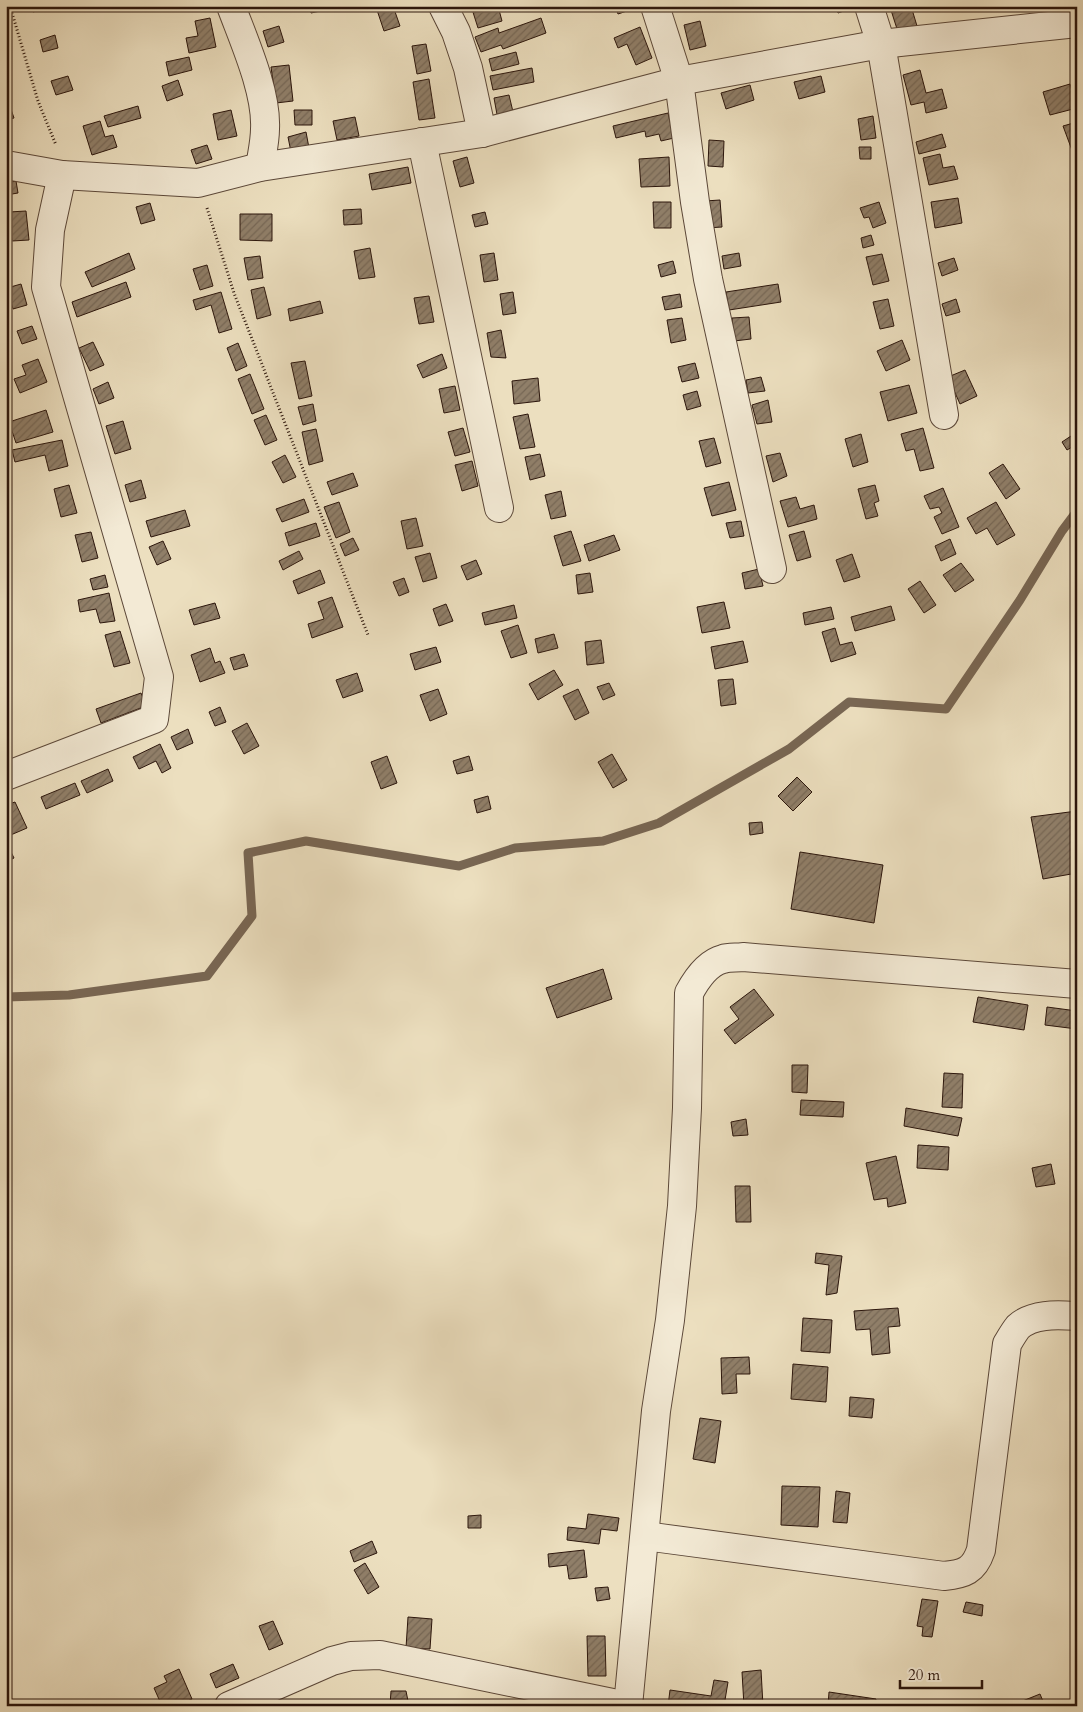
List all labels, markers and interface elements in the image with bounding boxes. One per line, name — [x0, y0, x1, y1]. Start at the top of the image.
scale bar — [900, 1657, 983, 1689]
text: 20 m — [908, 1665, 940, 1685]

